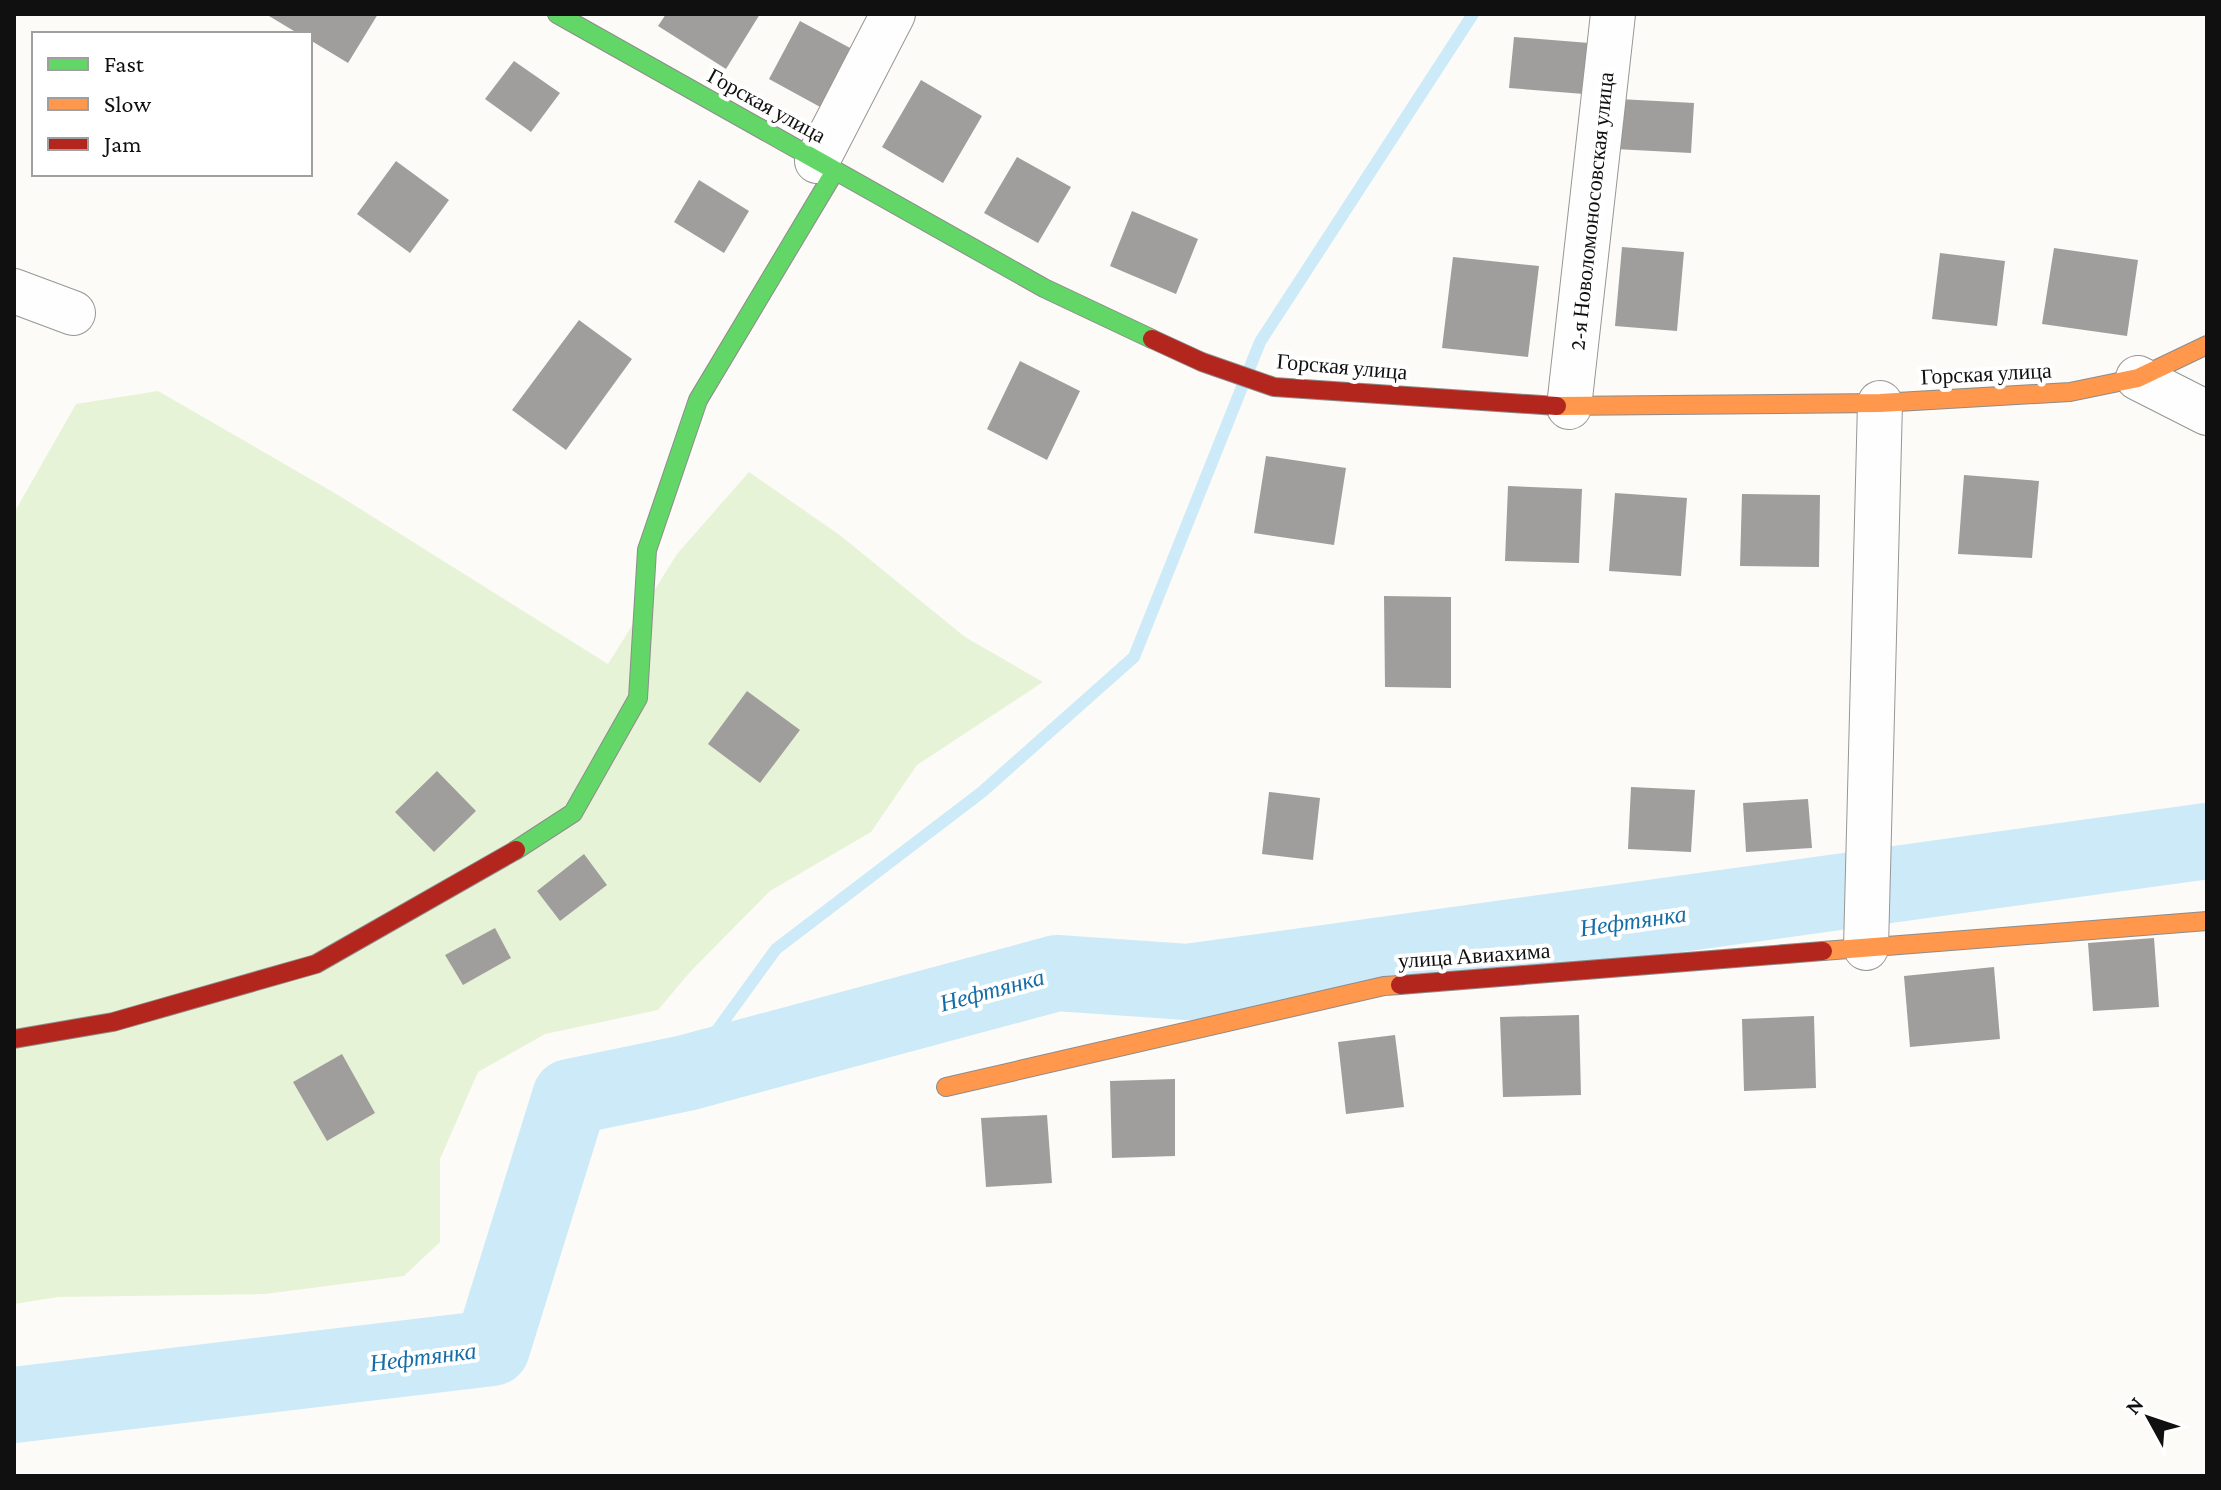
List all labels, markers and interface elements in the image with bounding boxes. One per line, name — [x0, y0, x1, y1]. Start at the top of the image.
legend — [32, 32, 312, 176]
text: Fast — [104, 50, 145, 77]
street label: Горская улица — [703, 63, 830, 148]
street label: 2-я Новоломоносовская улица — [1564, 70, 1619, 352]
text: Slow — [104, 90, 151, 117]
text: Jam — [102, 130, 142, 157]
street label: Горская улица — [1275, 348, 1409, 385]
street label: Горская улица — [1920, 358, 2052, 389]
water label: Нефтянка — [1577, 900, 1688, 941]
street label: улица Авиахима — [1397, 938, 1551, 973]
water label: Нефтянка — [936, 963, 1047, 1017]
water label: Нефтянка — [367, 1337, 478, 1377]
north arrow — [2109, 1378, 2189, 1458]
text: N — [2120, 1392, 2148, 1419]

